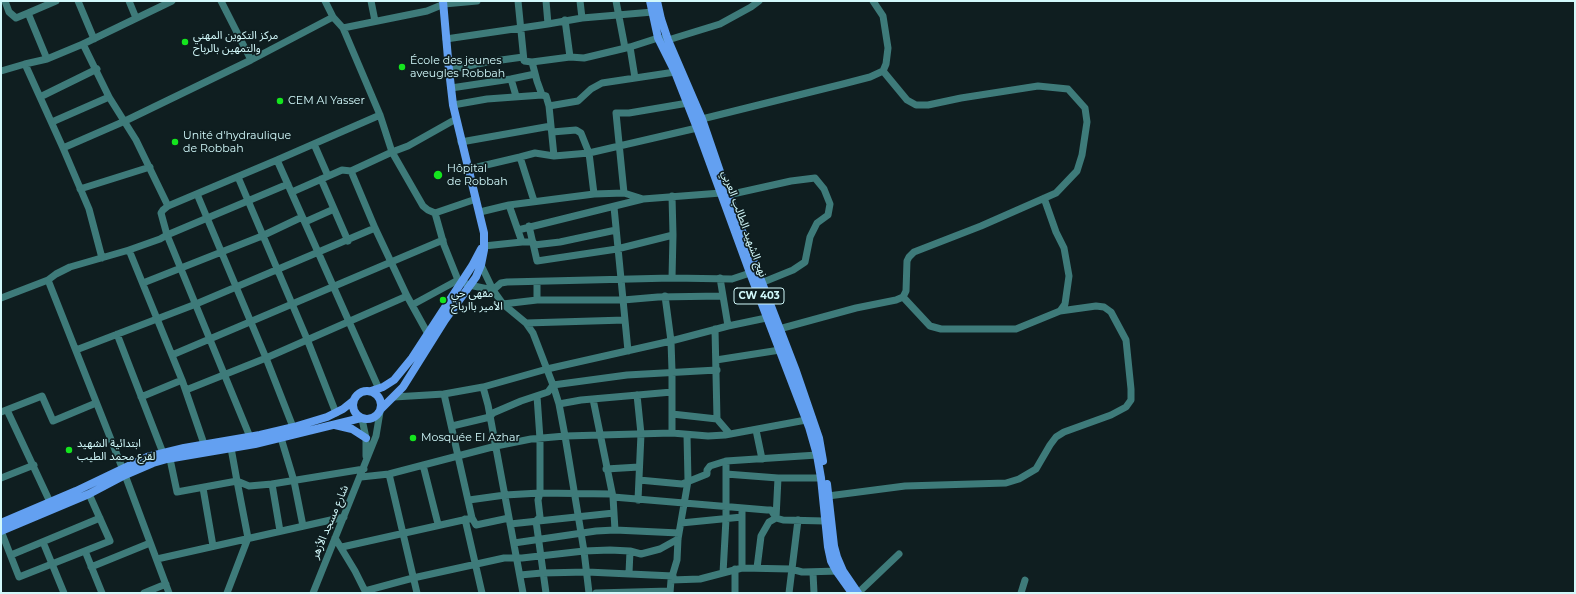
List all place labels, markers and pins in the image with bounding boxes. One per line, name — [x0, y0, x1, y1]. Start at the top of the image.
place label: مركز التكوين المهني والتمهين بالرباح — [193, 29, 278, 55]
marker: مركز التكوين المهني والتمهين بالرباح — [180, 37, 190, 47]
place label: École des jeunes aveugles Robbah — [410, 54, 505, 80]
marker: École des jeunes aveugles Robbah — [397, 62, 407, 72]
place label: CEM Al Yasser — [288, 94, 365, 108]
marker: CEM Al Yasser — [275, 96, 285, 106]
place label: Unité d'hydraulique de Robbah — [183, 129, 291, 155]
marker: Unité d'hydraulique de Robbah — [170, 137, 180, 147]
place label: Hôpital de Robbah — [447, 162, 508, 188]
marker: Hôpital de Robbah — [432, 169, 444, 181]
place label: مقهى حي الأمير باارباح — [451, 287, 503, 313]
marker: مقهى حي الأمير باارباح — [438, 295, 448, 305]
place label: Mosquée El Azhar — [421, 431, 520, 445]
marker: Mosquée El Azhar — [408, 433, 418, 443]
place label: ابتدائية الشهيد لقرع محمد الطيب — [77, 437, 155, 463]
marker: ابتدائية الشهيد لقرع محمد الطيب — [64, 445, 74, 455]

